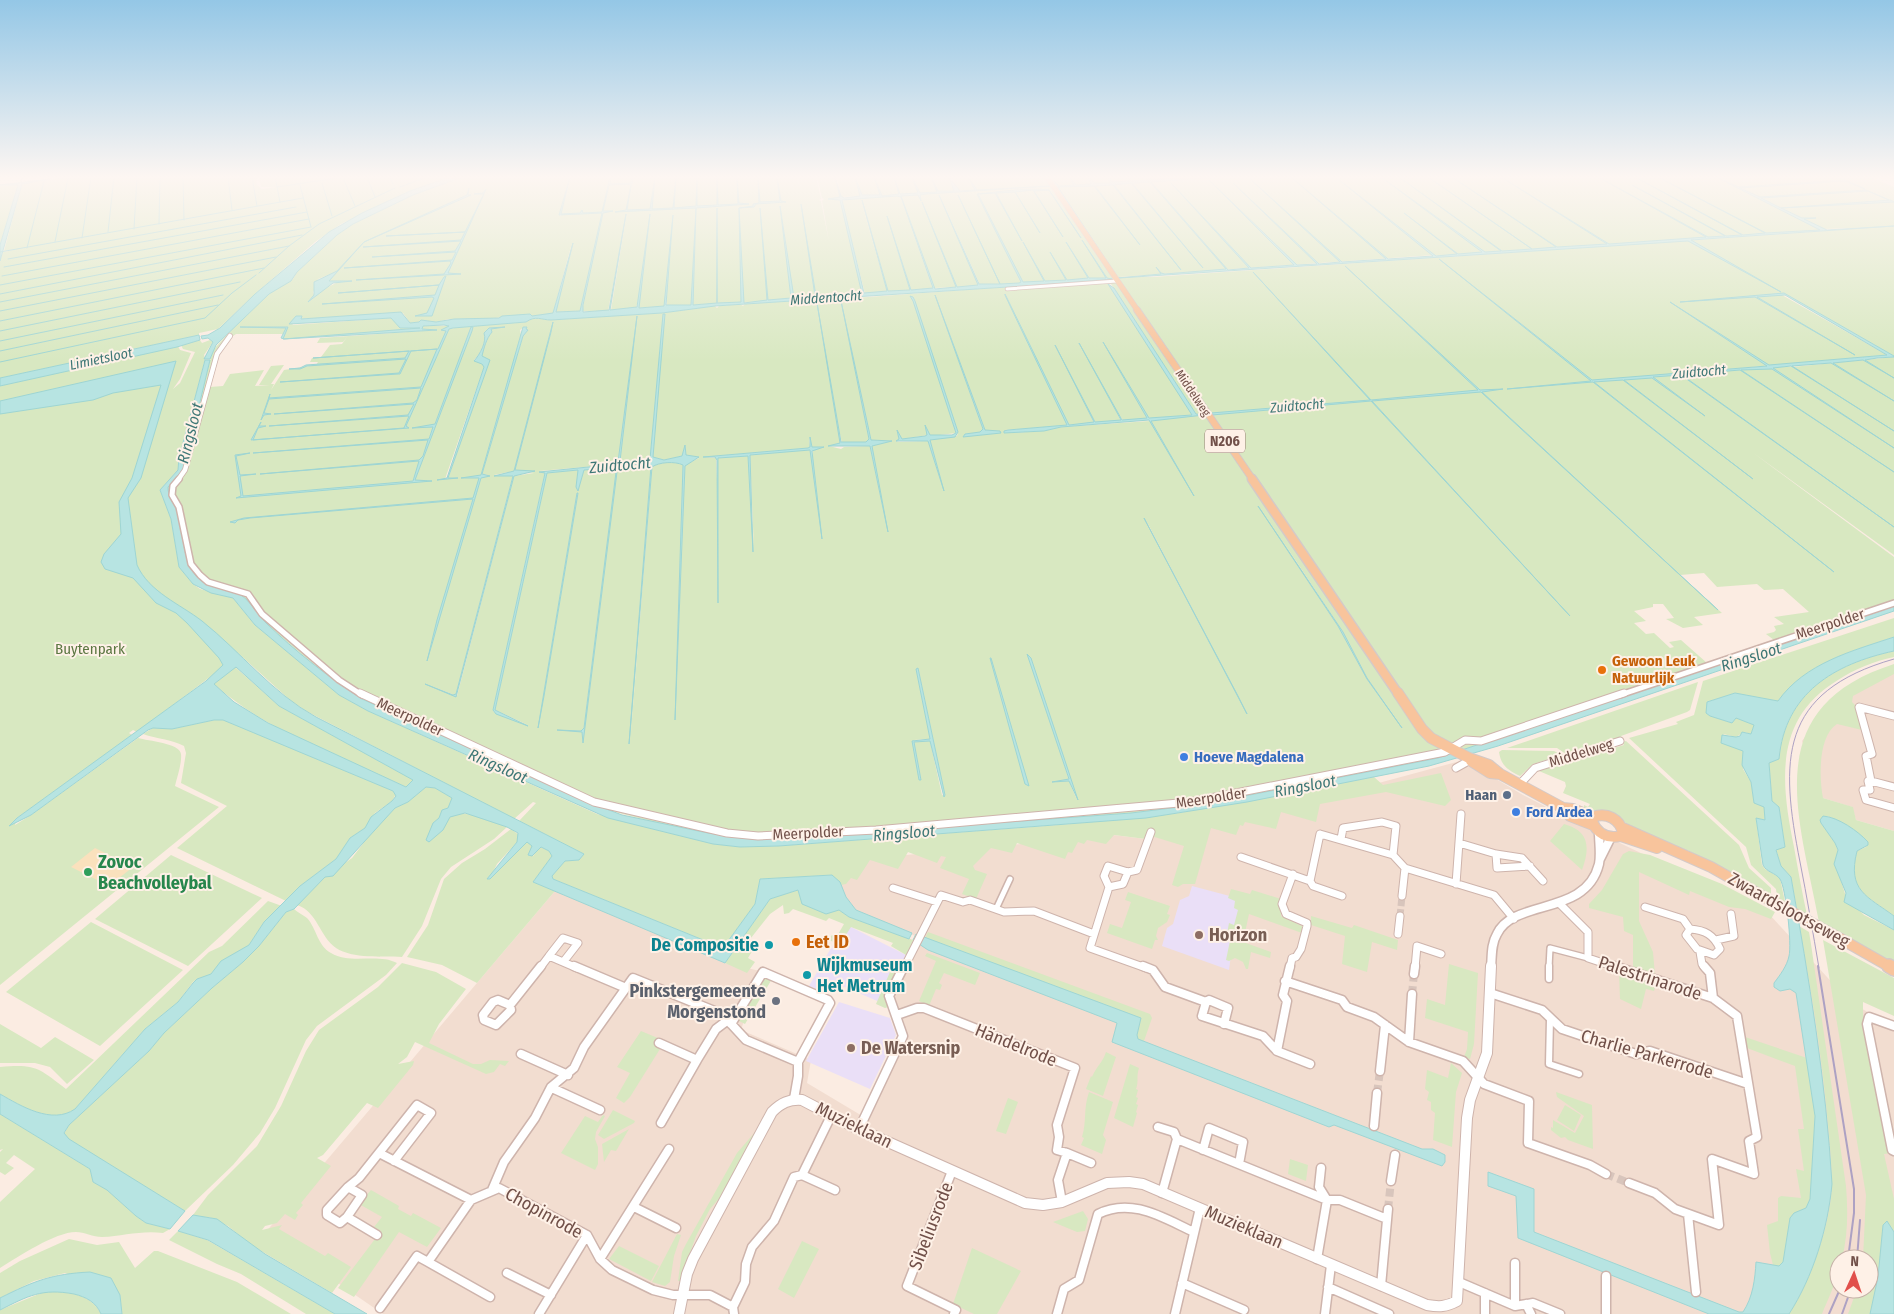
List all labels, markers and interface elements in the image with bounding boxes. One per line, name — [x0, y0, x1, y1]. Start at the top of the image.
water label: Middentocht — [790, 287, 863, 309]
water label: Limietsloot — [68, 344, 134, 374]
water label: Zuidtocht — [1670, 361, 1727, 383]
street label: Middelweg — [1172, 367, 1214, 419]
water label: Zuidtocht — [1268, 395, 1325, 417]
water label: Ringsloot — [173, 400, 207, 466]
road number: N206 — [1205, 430, 1245, 452]
water label: Zuidtocht — [587, 453, 652, 477]
street label: Meerpolder — [1793, 604, 1867, 644]
water label: Ringsloot — [1718, 638, 1784, 676]
park label: Buytenpark — [55, 640, 125, 658]
place label: Gewoon Leuk Natuurlijk — [1612, 652, 1696, 687]
marker: Gewoon Leuk Natuurlijk — [1596, 664, 1608, 676]
street label: Meerpolder — [374, 694, 447, 741]
street label: Middelweg — [1547, 735, 1615, 771]
water label: Ringsloot — [466, 745, 531, 788]
place label: Hoeve Magdalena — [1194, 748, 1304, 766]
marker: Hoeve Magdalena — [1178, 751, 1190, 763]
water label: Ringsloot — [1273, 771, 1338, 801]
street label: Meerpolder — [1174, 783, 1248, 812]
place label: Haan — [1465, 786, 1497, 804]
marker: Haan — [1501, 789, 1513, 801]
place label: Ford Ardea — [1526, 803, 1593, 821]
marker: Ford Ardea — [1510, 806, 1522, 818]
water label: Ringsloot — [872, 821, 937, 845]
street label: Meerpolder — [772, 822, 845, 844]
place label: Zovoc Beachvolleybal — [98, 851, 212, 894]
marker: Zovoc Beachvolleybal — [82, 866, 94, 878]
street label: Zwaardslootseweg — [1724, 867, 1854, 953]
place label: Horizon — [1209, 924, 1267, 946]
marker: Horizon — [1193, 929, 1205, 941]
place label: Eet ID — [806, 931, 849, 953]
place label: De Compositie — [651, 934, 759, 956]
marker: Eet ID — [790, 936, 802, 948]
marker: De Compositie — [763, 939, 775, 951]
street label: Palestrinarode — [1596, 951, 1704, 1005]
place label: Wijkmuseum Het Metrum — [817, 954, 913, 997]
marker: Wijkmuseum Het Metrum — [801, 969, 813, 981]
place label: Pinkstergemeente Morgenstond — [629, 980, 766, 1023]
marker: Pinkstergemeente Morgenstond — [770, 995, 782, 1007]
street label: Händelrode — [972, 1019, 1060, 1071]
street label: Charlie Parkerrode — [1578, 1025, 1716, 1083]
place label: De Watersnip — [861, 1037, 960, 1059]
marker: De Watersnip — [845, 1042, 857, 1054]
street label: Muzieklaan — [812, 1097, 896, 1153]
street label: Sibeliusrode — [904, 1179, 958, 1273]
street label: Chopinrode — [501, 1183, 587, 1243]
street label: Muzieklaan — [1202, 1201, 1286, 1253]
north arrow — [1829, 1249, 1879, 1299]
text: N — [1850, 1253, 1859, 1270]

